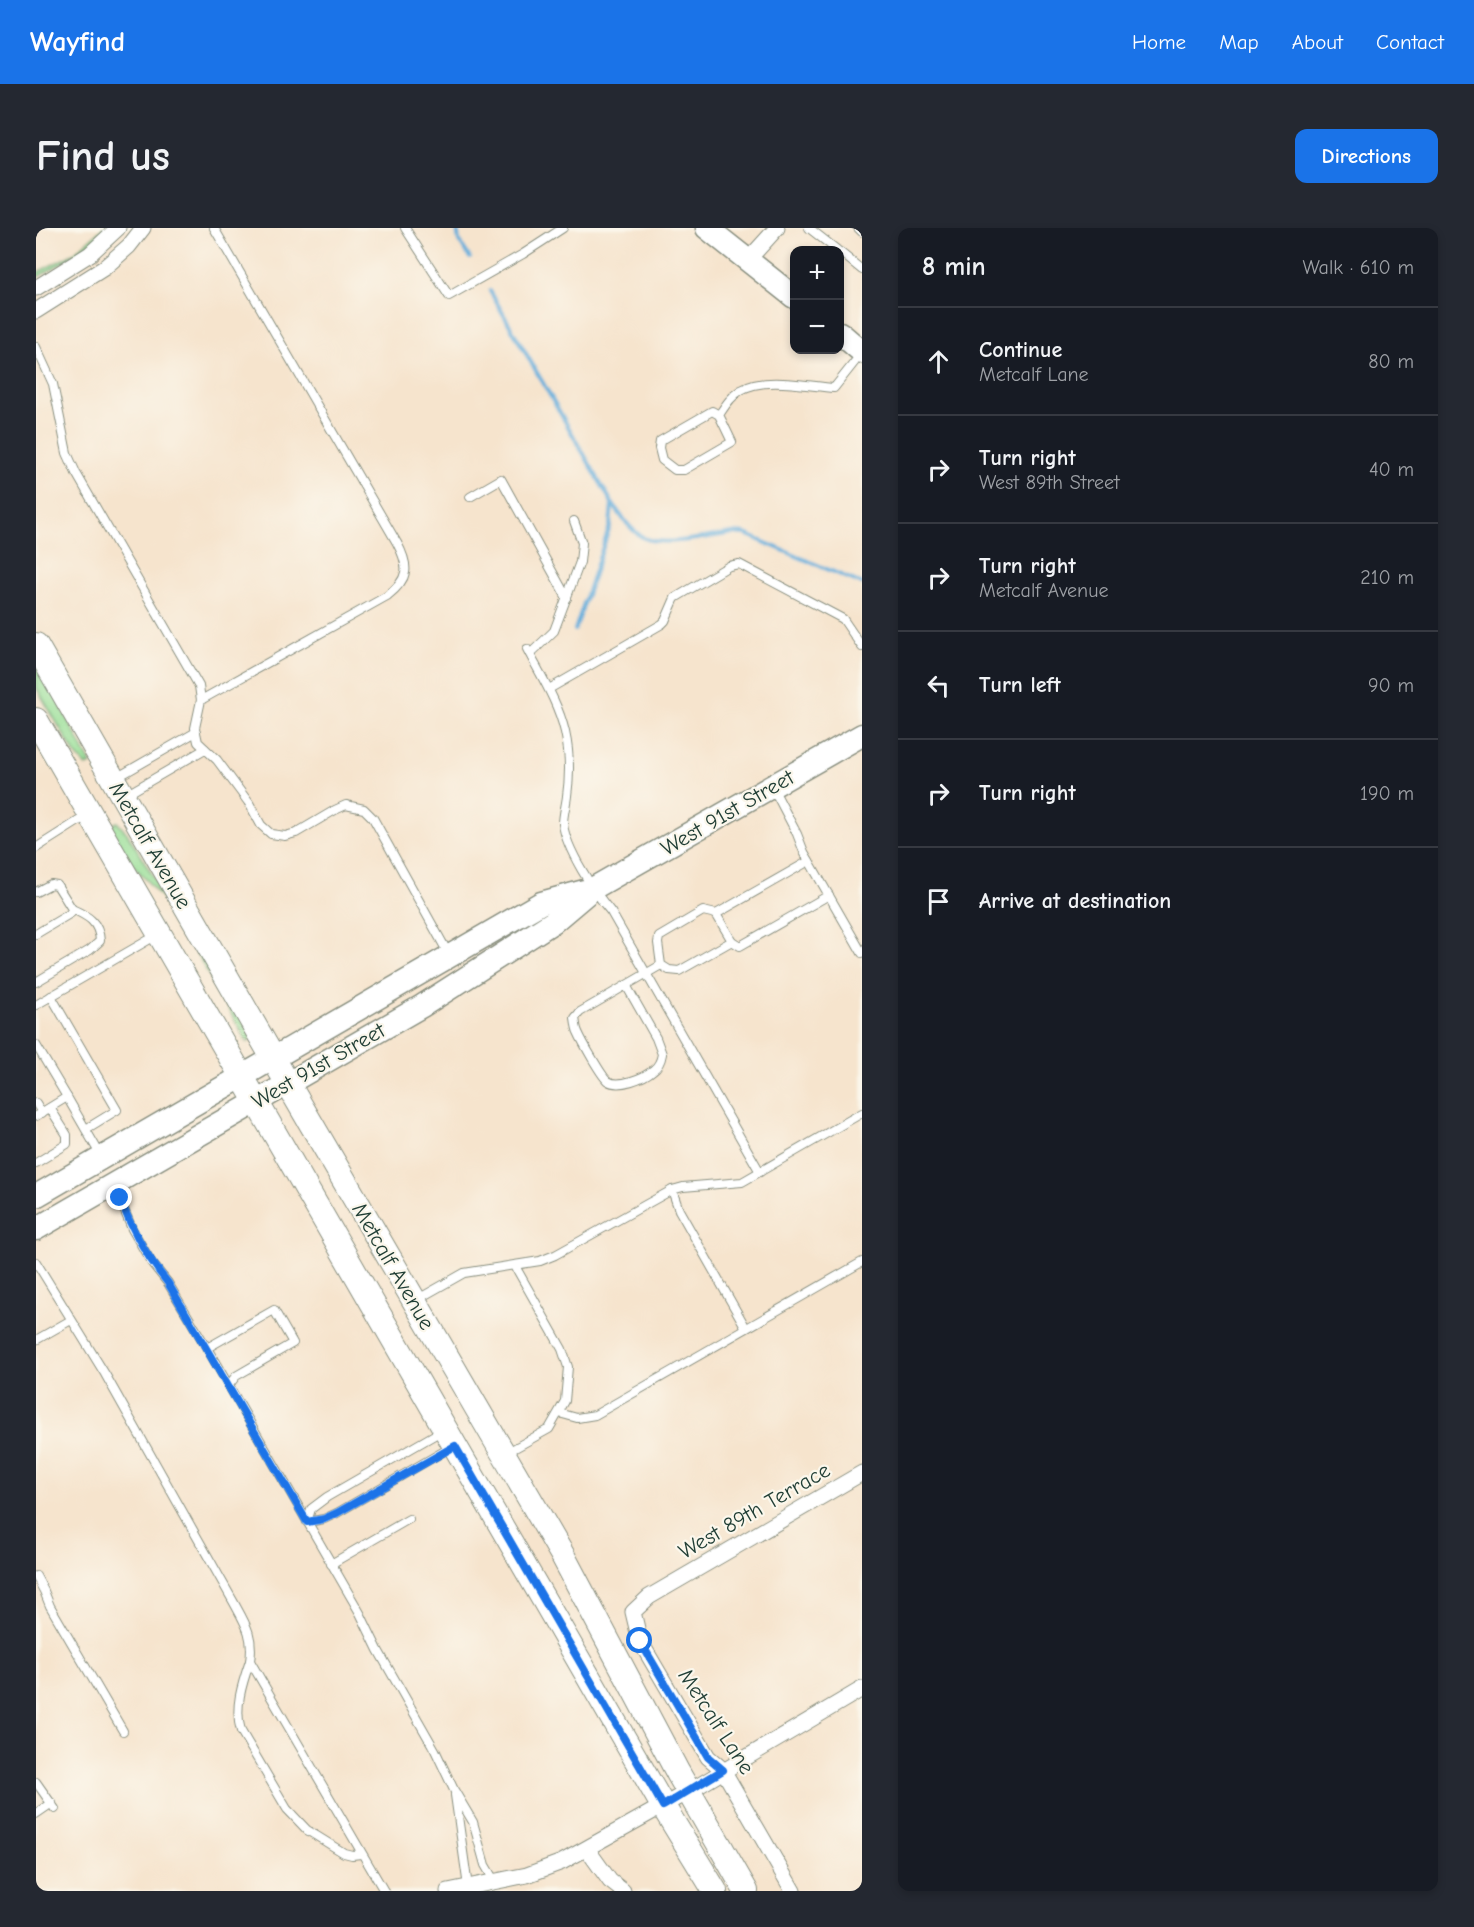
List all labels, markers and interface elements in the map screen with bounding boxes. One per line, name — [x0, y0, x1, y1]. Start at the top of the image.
text: Wayfind — [30, 26, 125, 58]
text: Home — [1132, 30, 1186, 54]
text: Map — [1219, 30, 1259, 54]
text: About — [1292, 30, 1343, 54]
text: Contact — [1376, 30, 1444, 54]
button: Directions — [1295, 129, 1438, 183]
text: Find us — [36, 132, 170, 181]
map controls — [790, 246, 844, 354]
button: + — [790, 246, 844, 300]
text: 8 min — [922, 252, 986, 282]
text: Walk · 610 m — [1303, 256, 1414, 279]
button: − — [790, 300, 844, 354]
text: Continue — [979, 337, 1062, 363]
icon: ahead — [922, 345, 955, 378]
text: 80 m — [1368, 350, 1414, 373]
text: Metcalf Lane — [979, 363, 1089, 386]
text: Turn right — [979, 445, 1076, 471]
icon: right — [922, 453, 955, 486]
text: 40 m — [1369, 458, 1414, 481]
text: West 89th Street — [979, 471, 1120, 494]
text: Turn right — [979, 553, 1076, 579]
icon: right — [922, 561, 955, 594]
text: 210 m — [1360, 566, 1414, 589]
text: Metcalf Avenue — [979, 579, 1108, 602]
icon: left — [922, 669, 955, 702]
text: Turn left — [979, 672, 1061, 698]
text: 90 m — [1368, 674, 1414, 697]
street label: West 91st Street — [656, 764, 799, 862]
street label: Metcalf Avenue — [103, 777, 197, 914]
icon: right — [922, 777, 955, 810]
text: Turn right — [979, 780, 1076, 806]
text: 190 m — [1360, 782, 1414, 805]
icon: arrive — [922, 885, 955, 918]
text: Arrive at destination — [979, 888, 1171, 914]
street label: West 91st Street — [247, 1017, 390, 1115]
route end — [106, 1184, 132, 1210]
street label: Metcalf Avenue — [346, 1198, 440, 1335]
street label: West 89th Terrace — [674, 1457, 835, 1565]
route start — [626, 1627, 652, 1653]
street label: Metcalf Lane — [672, 1664, 760, 1779]

